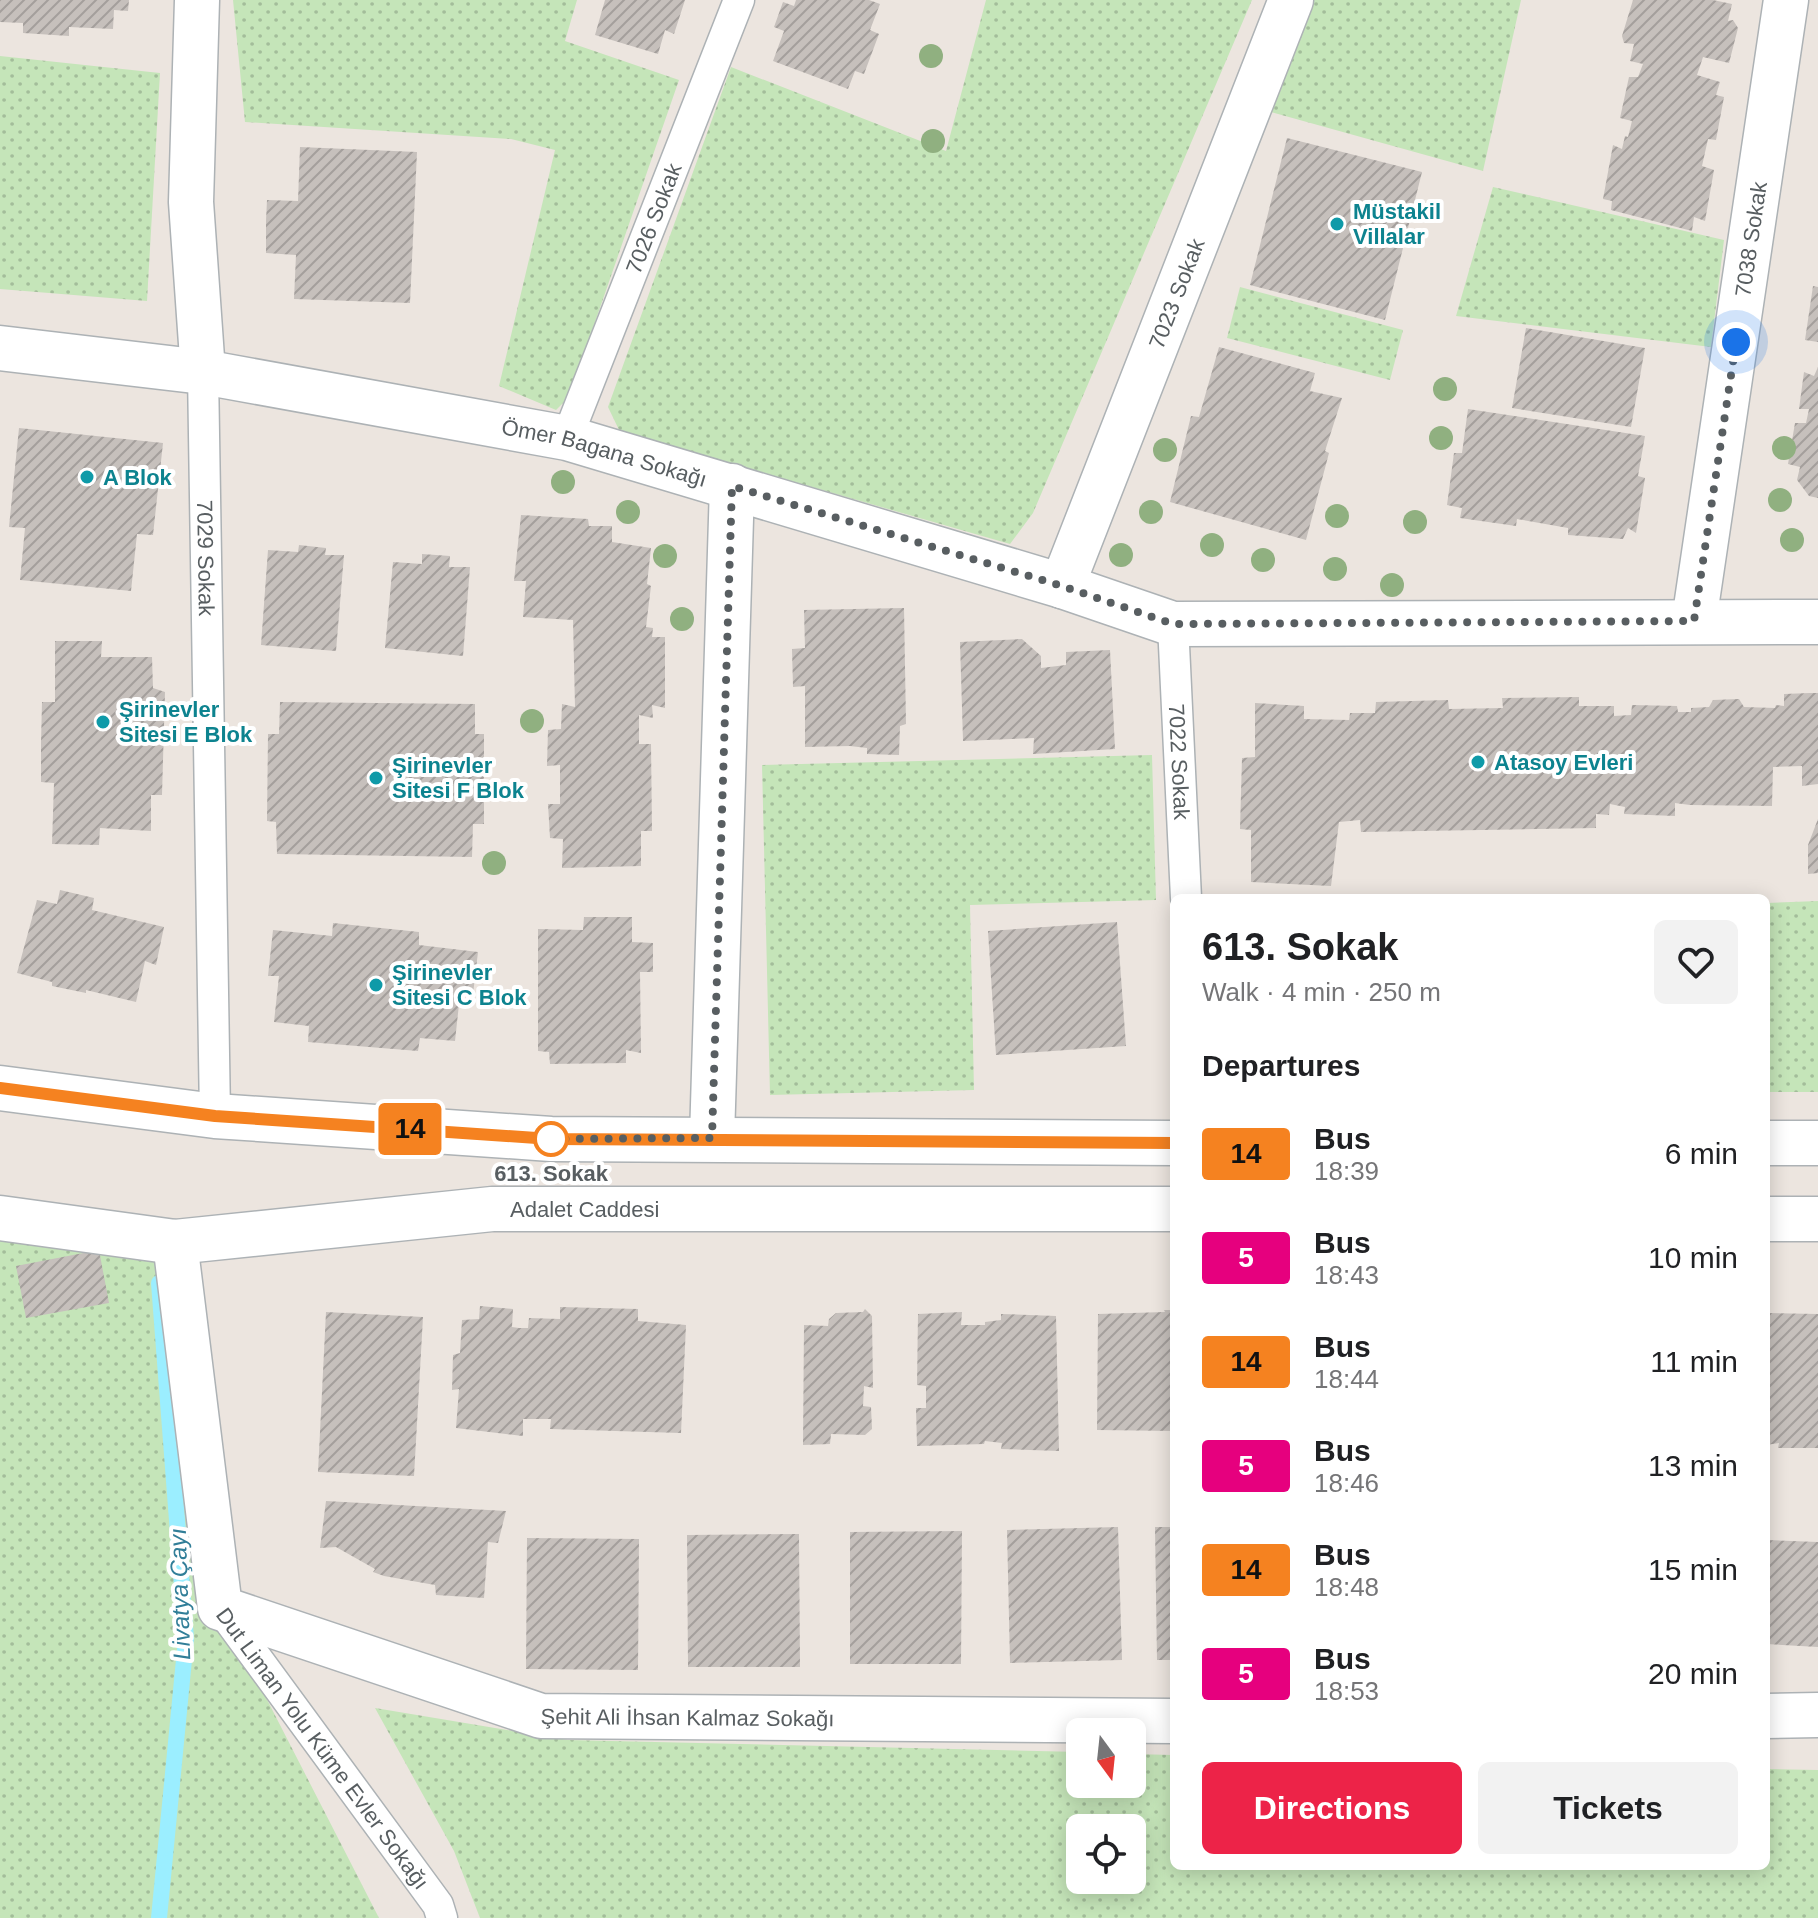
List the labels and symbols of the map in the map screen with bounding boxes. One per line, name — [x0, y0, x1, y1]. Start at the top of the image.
street label: 7026 Sokak — [621, 159, 687, 277]
street label: 7038 Sokak — [1730, 179, 1772, 299]
place label: Müstakil Villalar — [1353, 199, 1441, 249]
marker: Müstakil Villalar — [1328, 215, 1346, 233]
street label: 7023 Sokak — [1144, 234, 1210, 352]
your location — [1716, 322, 1756, 362]
street label: Ömer Bagana Sokağı — [500, 414, 710, 492]
place label: A Blok — [103, 465, 173, 490]
marker: A Blok — [78, 468, 96, 486]
street label: 7029 Sokak — [192, 500, 219, 617]
place label: Şirinevler Sitesi E Blok — [119, 697, 253, 747]
street label: 7022 Sokak — [1164, 703, 1194, 822]
marker: Şirinevler Sitesi E Blok — [94, 713, 112, 731]
place label: Atasoy Evleri — [1494, 750, 1633, 775]
place label: Şirinevler Sitesi F Blok — [392, 753, 525, 803]
marker: Atasoy Evleri — [1469, 753, 1487, 771]
marker: Şirinevler Sitesi F Blok — [367, 769, 385, 787]
place label: Şirinevler Sitesi C Blok — [392, 960, 527, 1010]
marker: Şirinevler Sitesi C Blok — [367, 976, 385, 994]
line badge: 14 — [374, 1103, 446, 1155]
marker: 613. Sokak — [534, 1122, 568, 1156]
place label: 613. Sokak — [494, 1161, 609, 1186]
street label: Adalet Caddesi — [510, 1197, 659, 1222]
water label: Livatya Çayı — [164, 1528, 195, 1660]
street label: Dut Liman Yolu Küme Evler Sokağı — [211, 1603, 434, 1894]
street label: Şehit Ali İhsan Kalmaz Sokağı — [541, 1704, 835, 1731]
north arrow — [1066, 1718, 1146, 1798]

